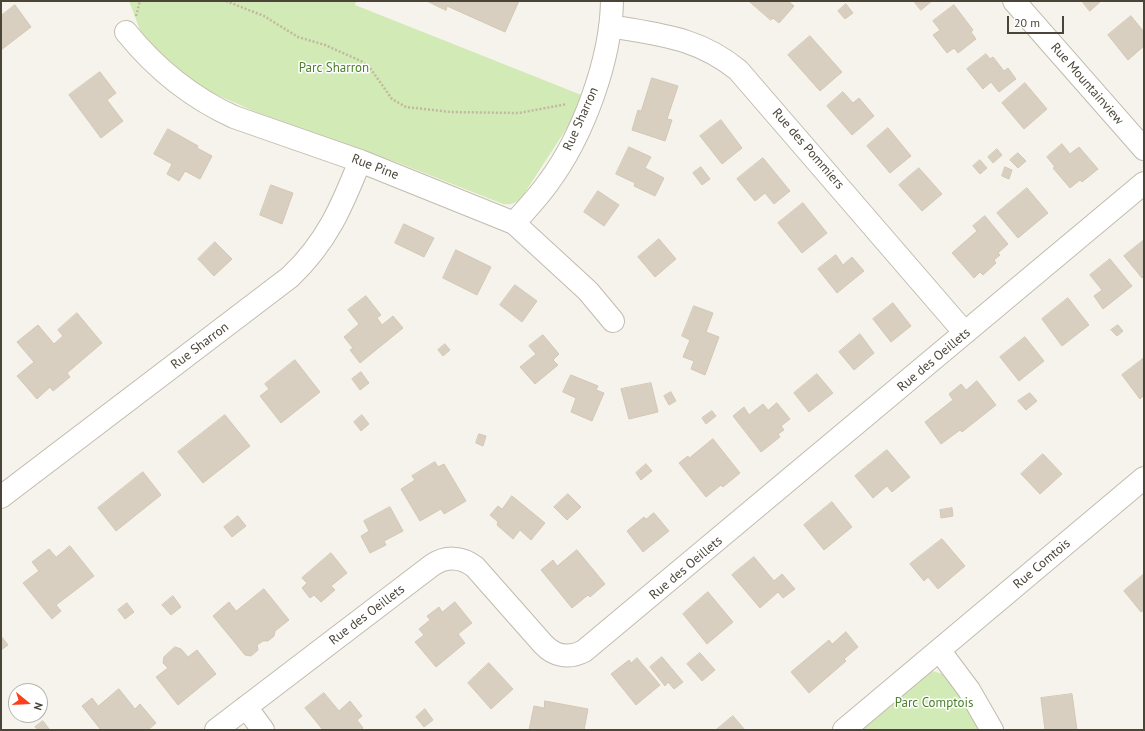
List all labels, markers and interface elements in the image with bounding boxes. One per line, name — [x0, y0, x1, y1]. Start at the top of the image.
scale bar — [1009, 8, 1066, 34]
text: 20 m — [1014, 15, 1040, 30]
street label: Rue Mountainview — [1047, 40, 1127, 128]
park label: Parc Sharron — [299, 60, 369, 76]
street label: Rue Sharron — [560, 85, 602, 153]
street label: Rue des Pommiers — [769, 105, 847, 193]
street label: Rue Pine — [349, 151, 401, 183]
street label: Rue Sharron — [168, 319, 232, 373]
street label: Rue des Oeillets — [894, 325, 974, 395]
street label: Rue des Oeillets — [646, 533, 726, 603]
street label: Rue Comtois — [1010, 536, 1074, 592]
street label: Rue des Oeillets — [326, 582, 408, 648]
north arrow — [8, 683, 48, 723]
park label: Parc Comptois — [895, 695, 973, 711]
text: N — [31, 701, 46, 712]

